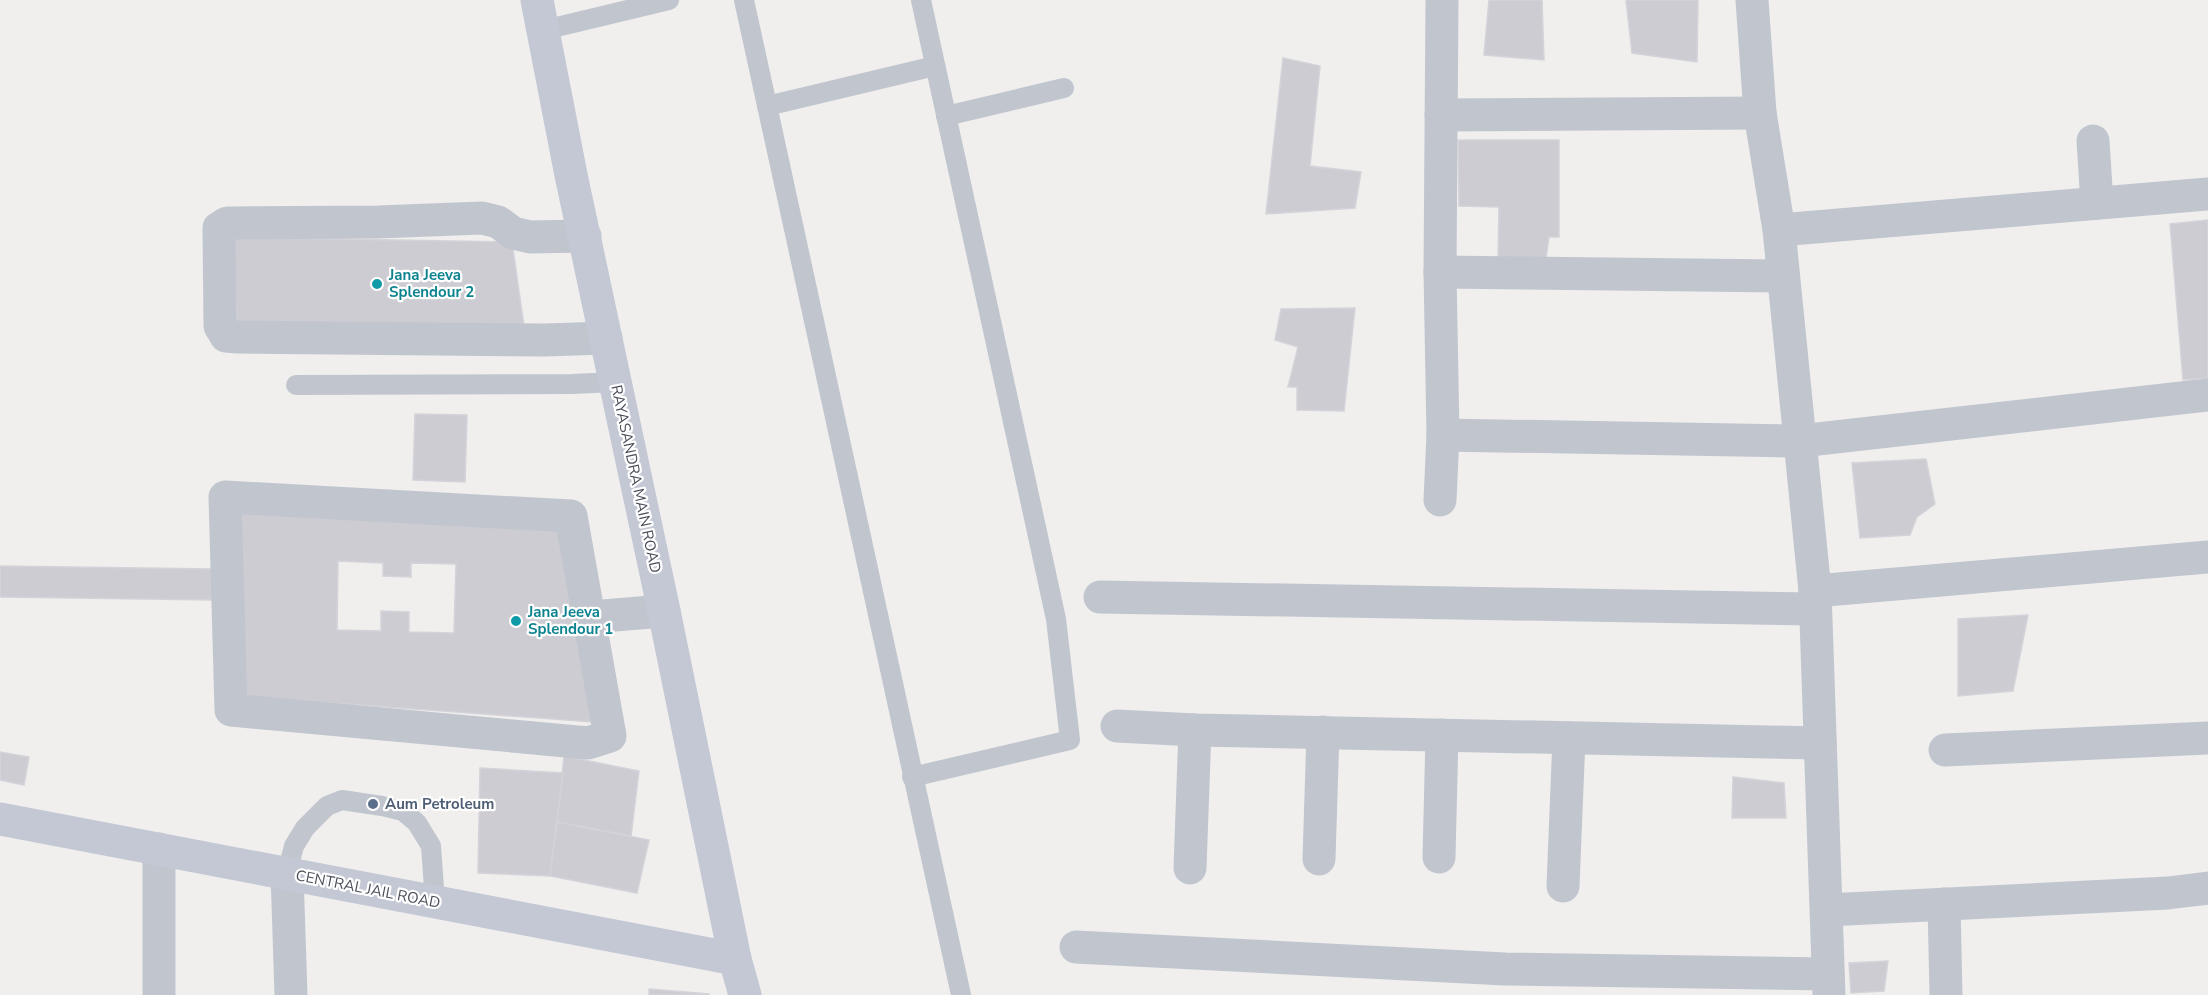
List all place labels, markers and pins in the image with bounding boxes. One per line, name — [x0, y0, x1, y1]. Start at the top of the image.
place label: Jana Jeeva Splendour 2 — [388, 265, 474, 302]
marker: Jana Jeeva Splendour 2 — [370, 277, 384, 291]
place label: Jana Jeeva Splendour 1 — [527, 602, 613, 639]
marker: Jana Jeeva Splendour 1 — [509, 614, 523, 628]
place label: Aum Petroleum — [385, 794, 494, 814]
marker: Aum Petroleum — [366, 797, 380, 811]

